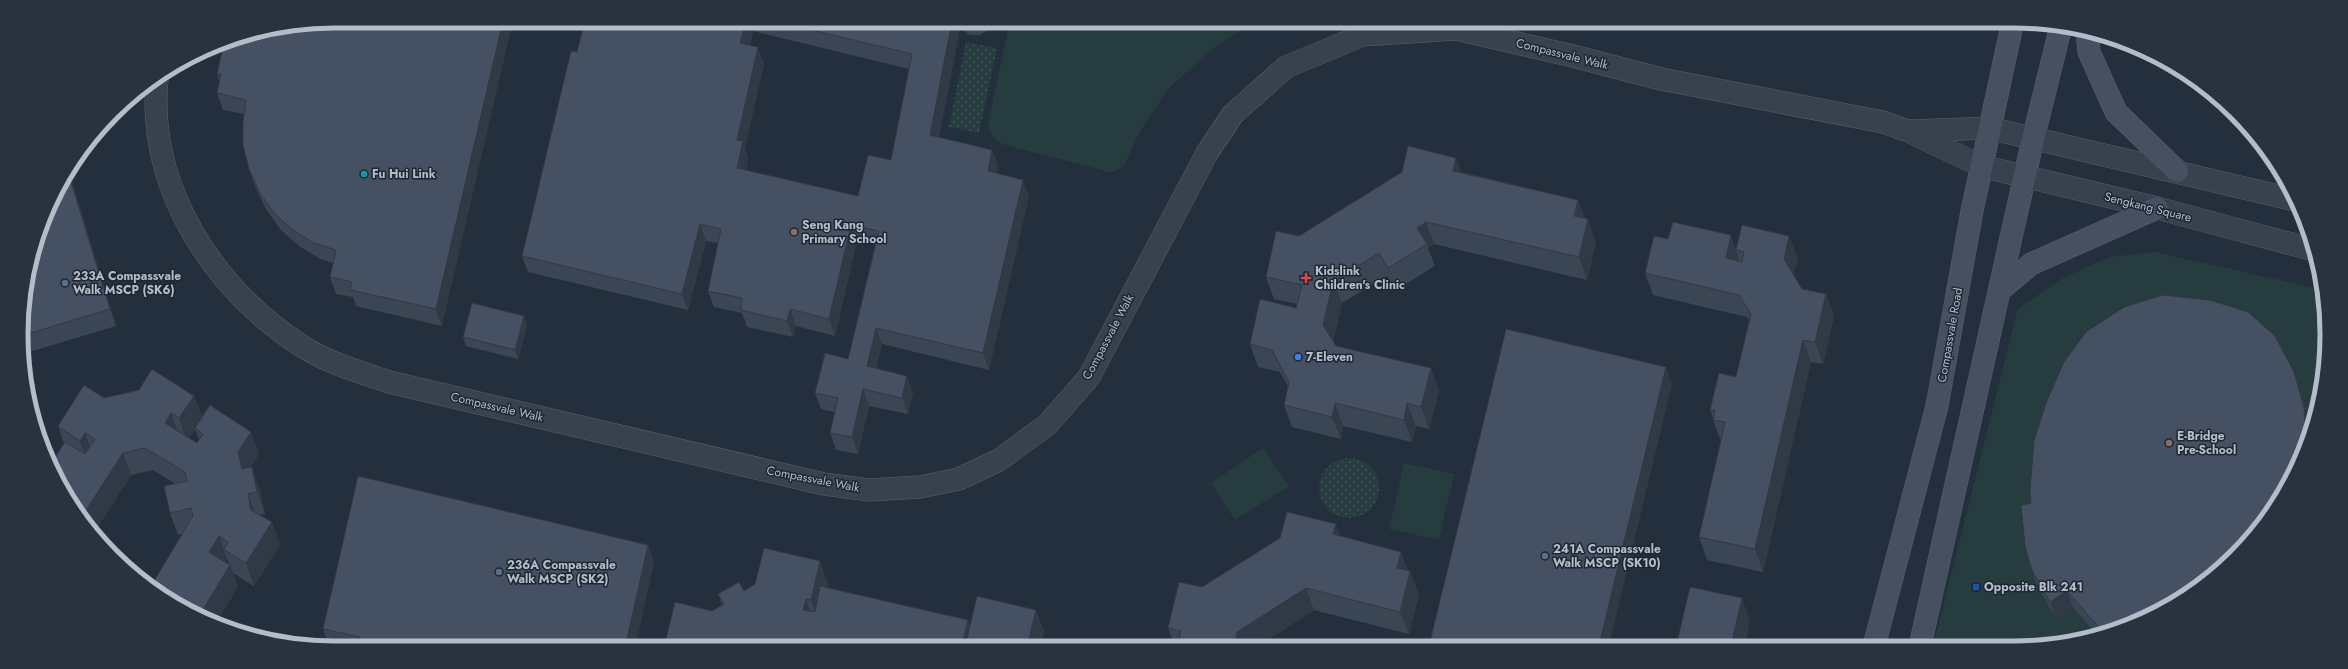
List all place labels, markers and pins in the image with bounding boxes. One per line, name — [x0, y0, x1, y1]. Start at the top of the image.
place label: Fu Hui Link — [372, 165, 436, 183]
marker: Fu Hui Link — [359, 169, 369, 179]
place label: Seng Kang Primary School — [802, 216, 887, 248]
marker: Seng Kang Primary School — [789, 227, 799, 237]
place label: Kidslink Children's Clinic — [1315, 262, 1405, 294]
place label: 233A Compassvale Walk MSCP (SK6) — [73, 267, 181, 299]
marker: Kidslink Children's Clinic — [1300, 272, 1312, 284]
marker: 233A Compassvale Walk MSCP (SK6) — [60, 278, 70, 288]
place label: 7-Eleven — [1306, 348, 1353, 366]
marker: 7-Eleven — [1293, 352, 1303, 362]
place label: E-Bridge Pre-School — [2177, 427, 2236, 459]
marker: E-Bridge Pre-School — [2164, 438, 2174, 448]
place label: 241A Compassvale Walk MSCP (SK10) — [1553, 540, 1661, 572]
marker: 241A Compassvale Walk MSCP (SK10) — [1540, 551, 1550, 561]
place label: 236A Compassvale Walk MSCP (SK2) — [507, 556, 616, 588]
marker: 236A Compassvale Walk MSCP (SK2) — [494, 567, 504, 577]
place label: Opposite Blk 241 — [1984, 578, 2083, 596]
marker: Opposite Blk 241 — [1971, 582, 1981, 592]

